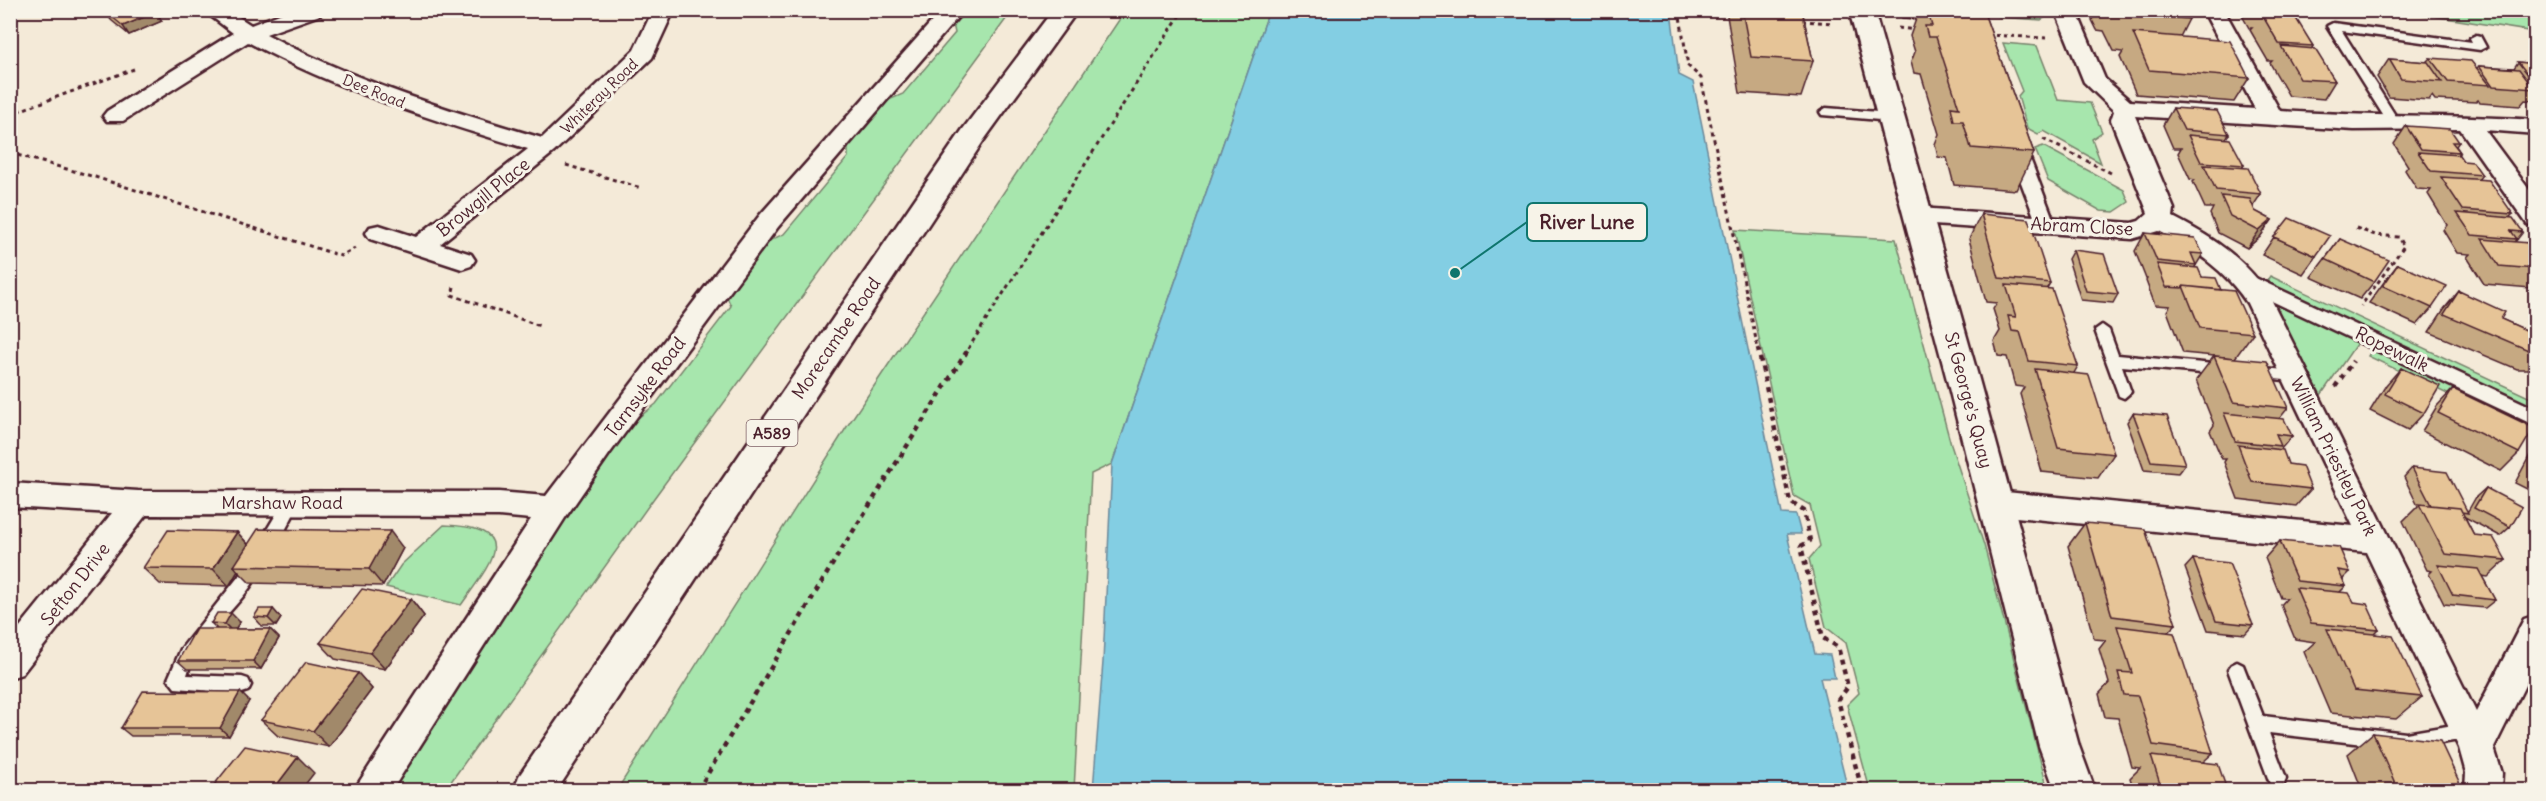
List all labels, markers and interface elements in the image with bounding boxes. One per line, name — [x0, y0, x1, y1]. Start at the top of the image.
street label: Whiteray Road — [556, 54, 642, 138]
street label: Dee Road — [340, 70, 408, 112]
street label: Browgill Place — [432, 152, 534, 242]
callout: River Lune — [1527, 203, 1647, 241]
text: River Lune — [1539, 209, 1635, 234]
street label: Abram Close — [2030, 212, 2134, 240]
street label: Morecambe Road — [787, 272, 886, 403]
street label: Ropewalk — [2351, 321, 2433, 377]
street label: St George's Quay — [1940, 329, 1998, 471]
street label: Tarnsyke Road — [600, 332, 691, 442]
street label: William Priestley Park — [2285, 373, 2383, 539]
road number: A589 — [746, 420, 798, 446]
street label: Marshaw Road — [221, 491, 343, 514]
street label: Sefton Drive — [35, 538, 115, 630]

